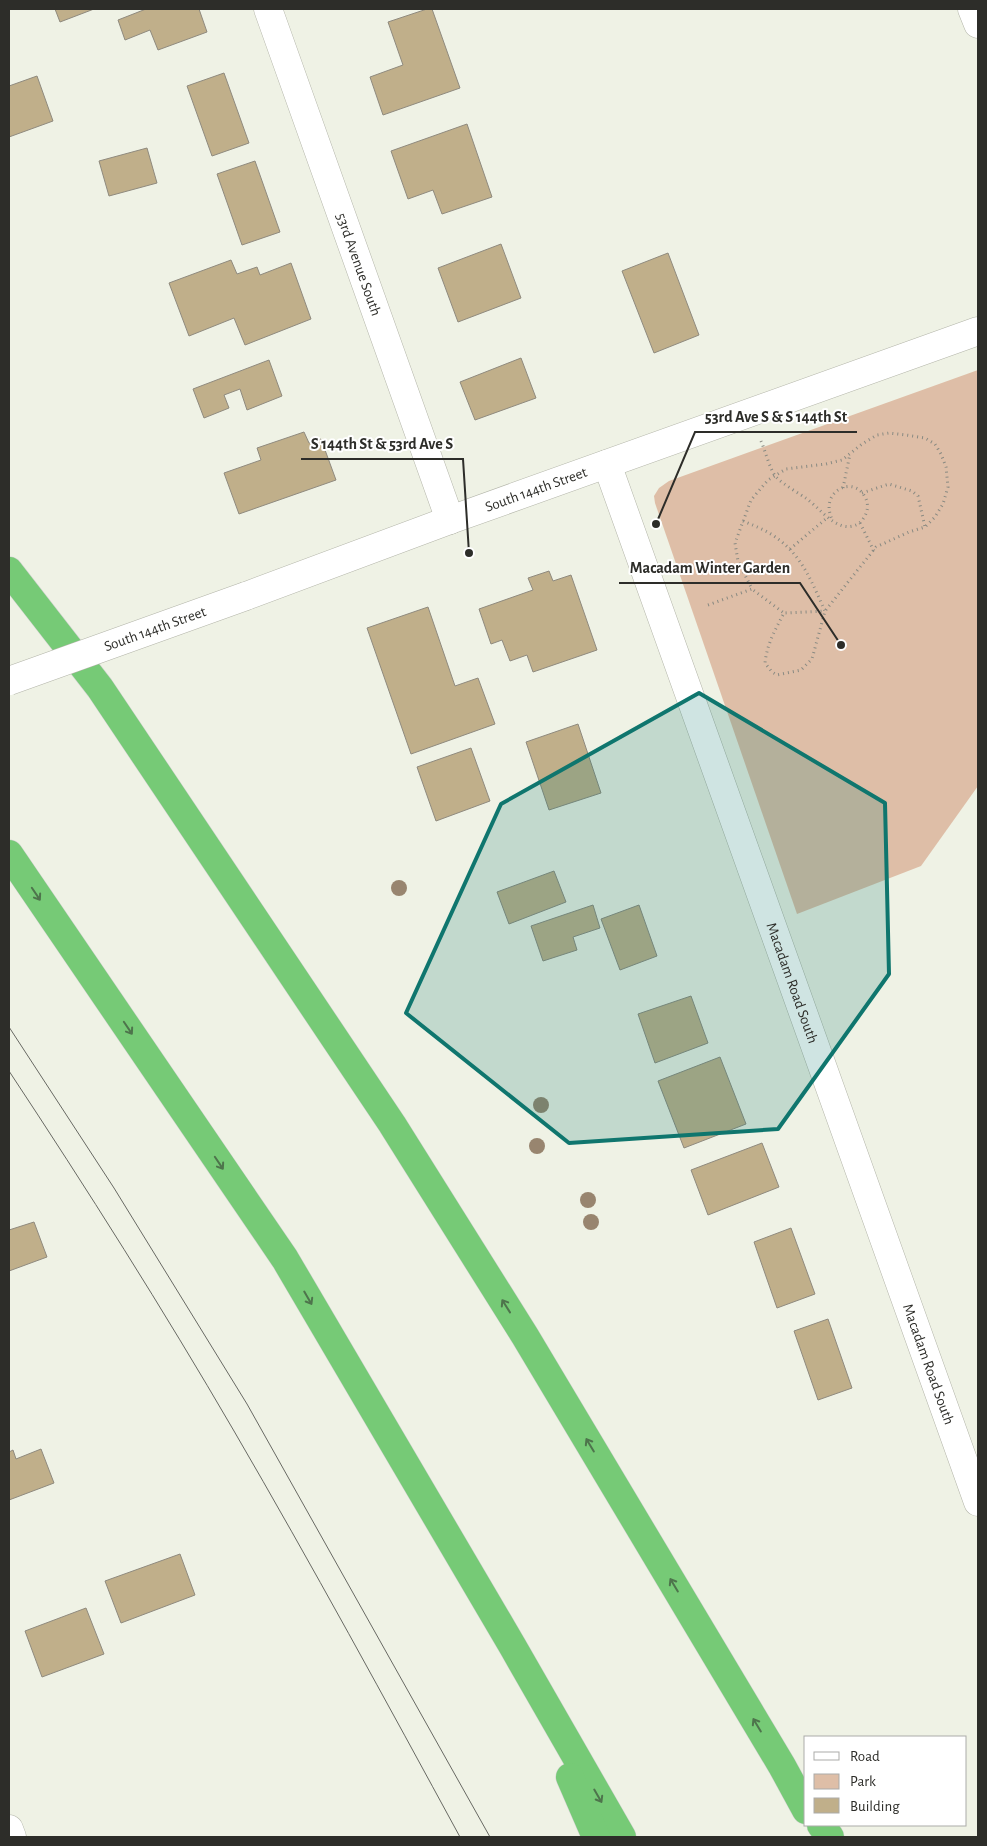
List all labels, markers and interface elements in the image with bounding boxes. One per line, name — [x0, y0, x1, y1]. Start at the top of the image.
street label: 53rd Avenue South — [334, 211, 384, 318]
callout: 53rd Ave S & S 144th St — [695, 401, 857, 432]
text: 53rd Ave S & S 144th St — [705, 409, 848, 425]
callout: S 144th St & 53rd Ave S — [301, 428, 463, 459]
text: S 144th St & 53rd Ave S — [311, 436, 453, 452]
street label: South 144th Street — [483, 464, 589, 514]
callout: Macadam Winter Garden — [619, 552, 800, 583]
text: Macadam Winter Garden — [630, 560, 790, 576]
street label: South 144th Street — [102, 603, 208, 654]
one-way arrow — [31, 887, 41, 901]
street label: Macadam Road South — [764, 921, 821, 1045]
one-way arrow — [123, 1021, 133, 1035]
one-way arrow — [214, 1155, 224, 1169]
one-way arrow — [303, 1291, 313, 1306]
one-way arrow — [501, 1300, 511, 1314]
street label: Macadam Road South — [900, 1302, 957, 1427]
one-way arrow — [585, 1439, 595, 1453]
one-way arrow — [668, 1578, 678, 1593]
one-way arrow — [751, 1718, 761, 1732]
legend — [804, 1736, 967, 1826]
text: Road — [850, 1749, 880, 1764]
text: Park — [850, 1774, 876, 1789]
one-way arrow — [594, 1788, 603, 1803]
text: Building — [850, 1799, 900, 1814]

